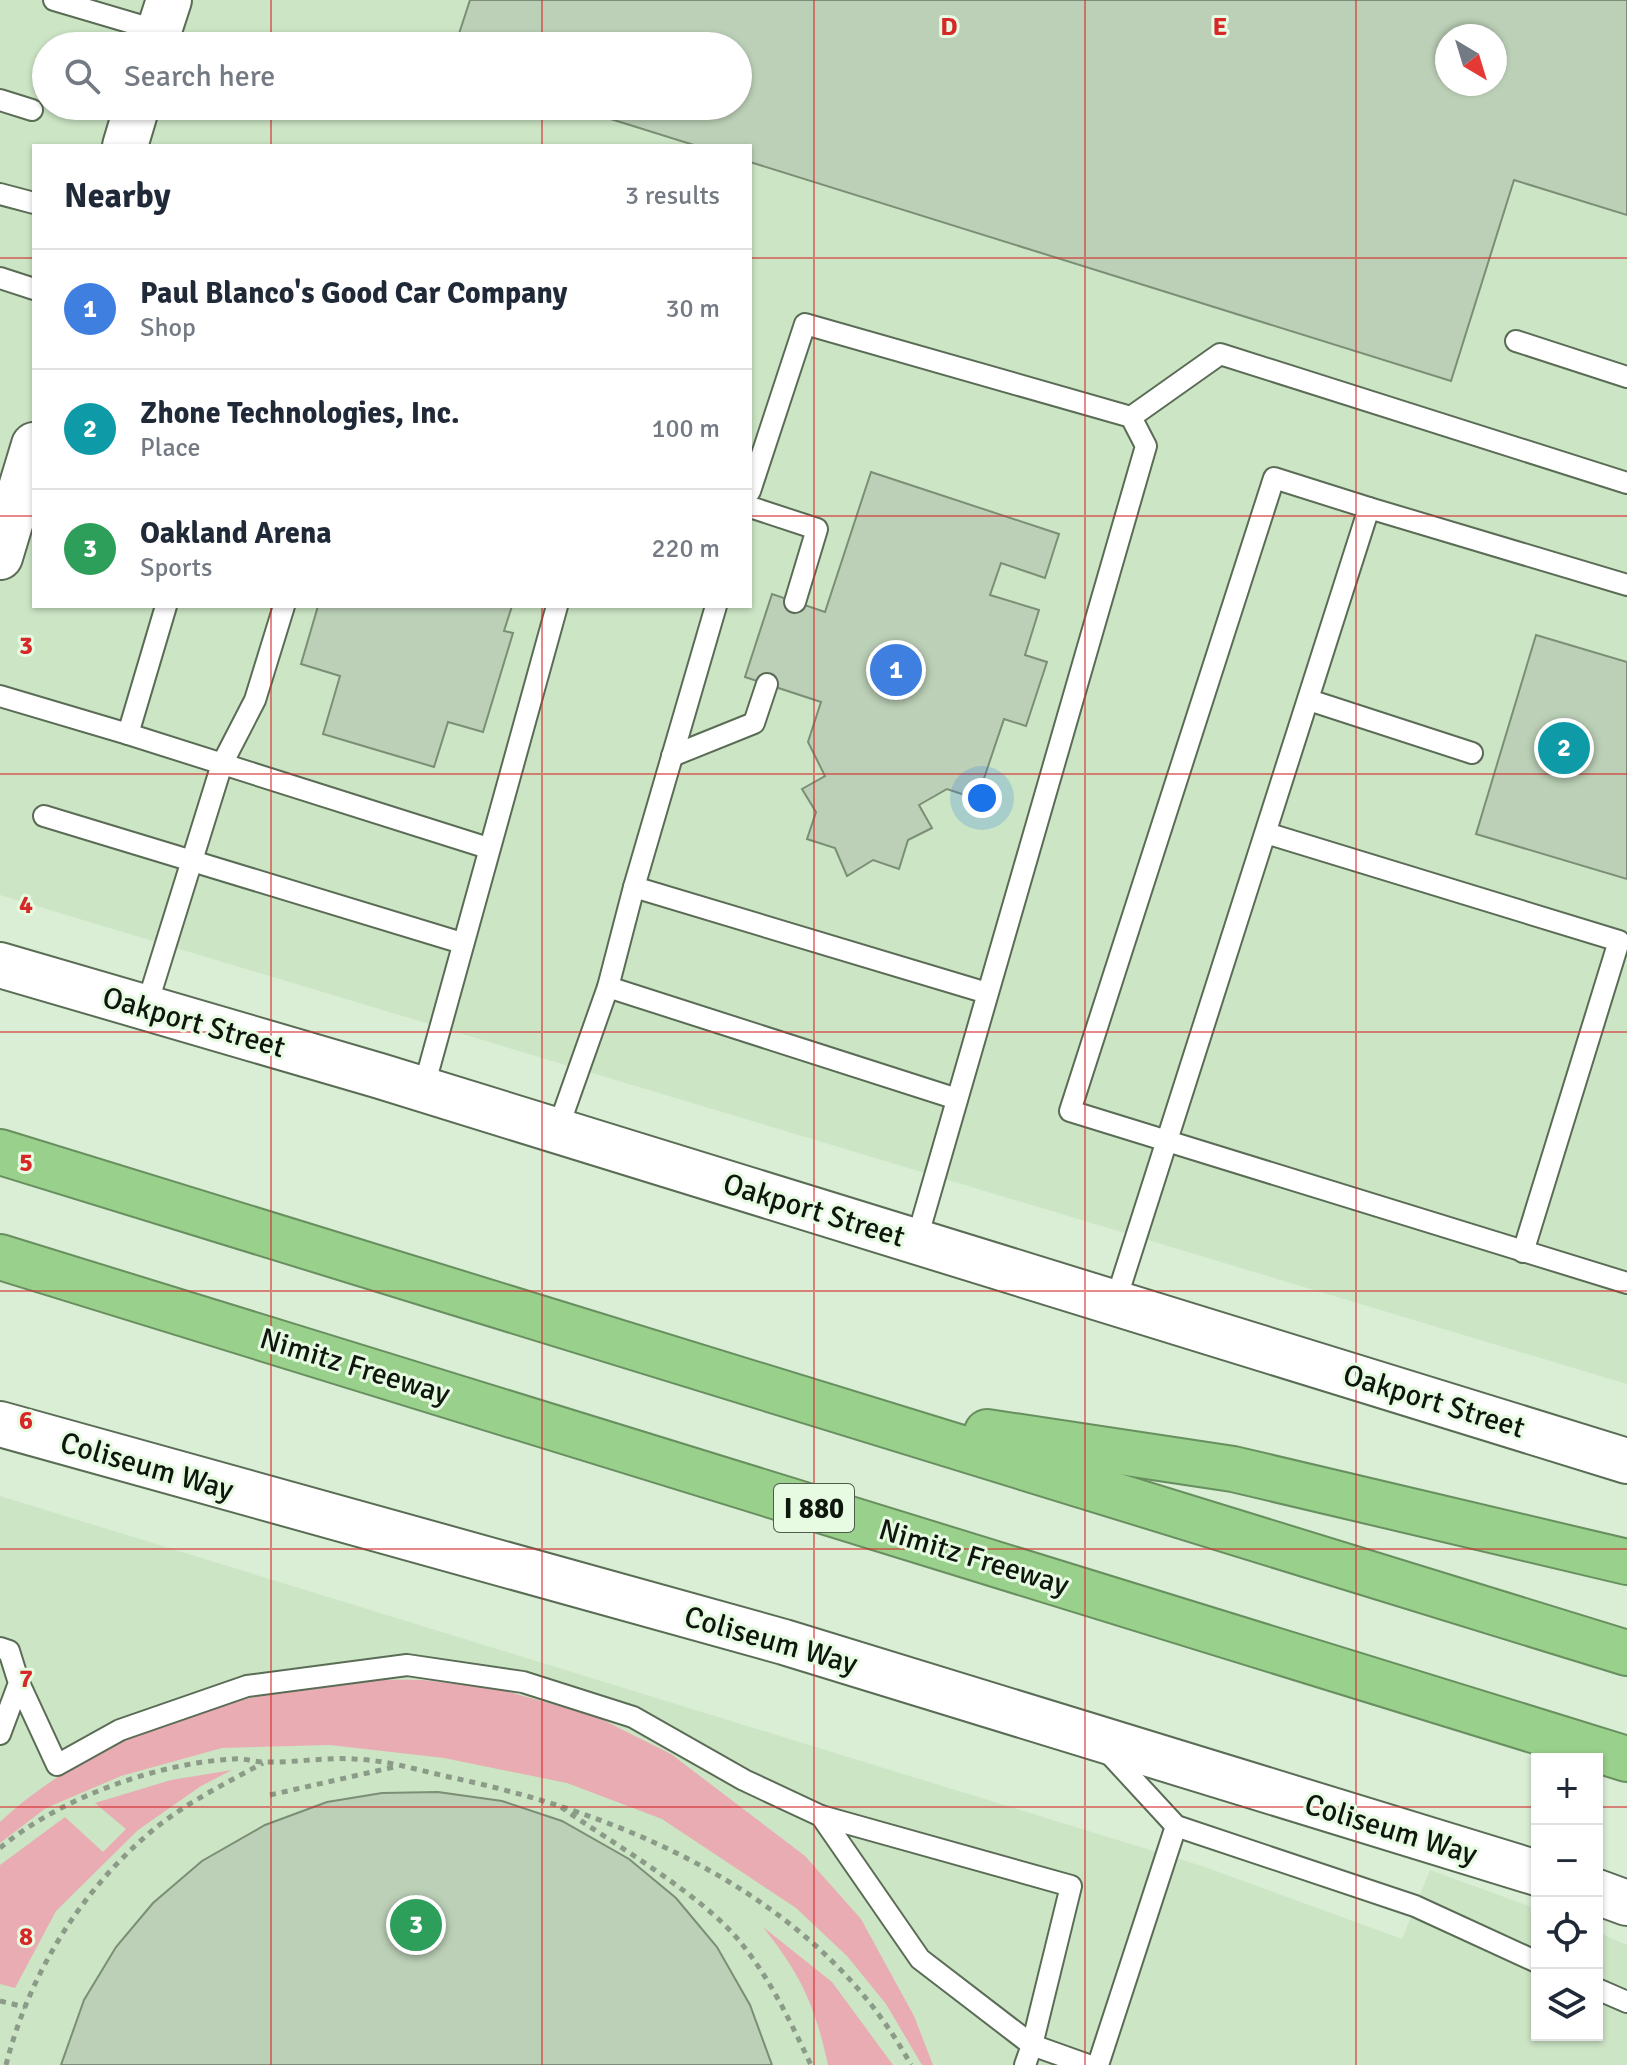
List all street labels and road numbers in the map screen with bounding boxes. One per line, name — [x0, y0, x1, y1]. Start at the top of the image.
street label: Oakport Street — [98, 979, 289, 1066]
street label: Oakport Street — [719, 1165, 909, 1256]
street label: Nimitz Freeway — [255, 1320, 454, 1413]
street label: Oakport Street — [1339, 1356, 1529, 1447]
street label: Coliseum Way — [56, 1424, 238, 1509]
road number: I 880 — [774, 1484, 854, 1532]
street label: Nimitz Freeway — [874, 1511, 1073, 1604]
street label: Coliseum Way — [680, 1598, 862, 1683]
street label: Coliseum Way — [1300, 1786, 1482, 1873]

